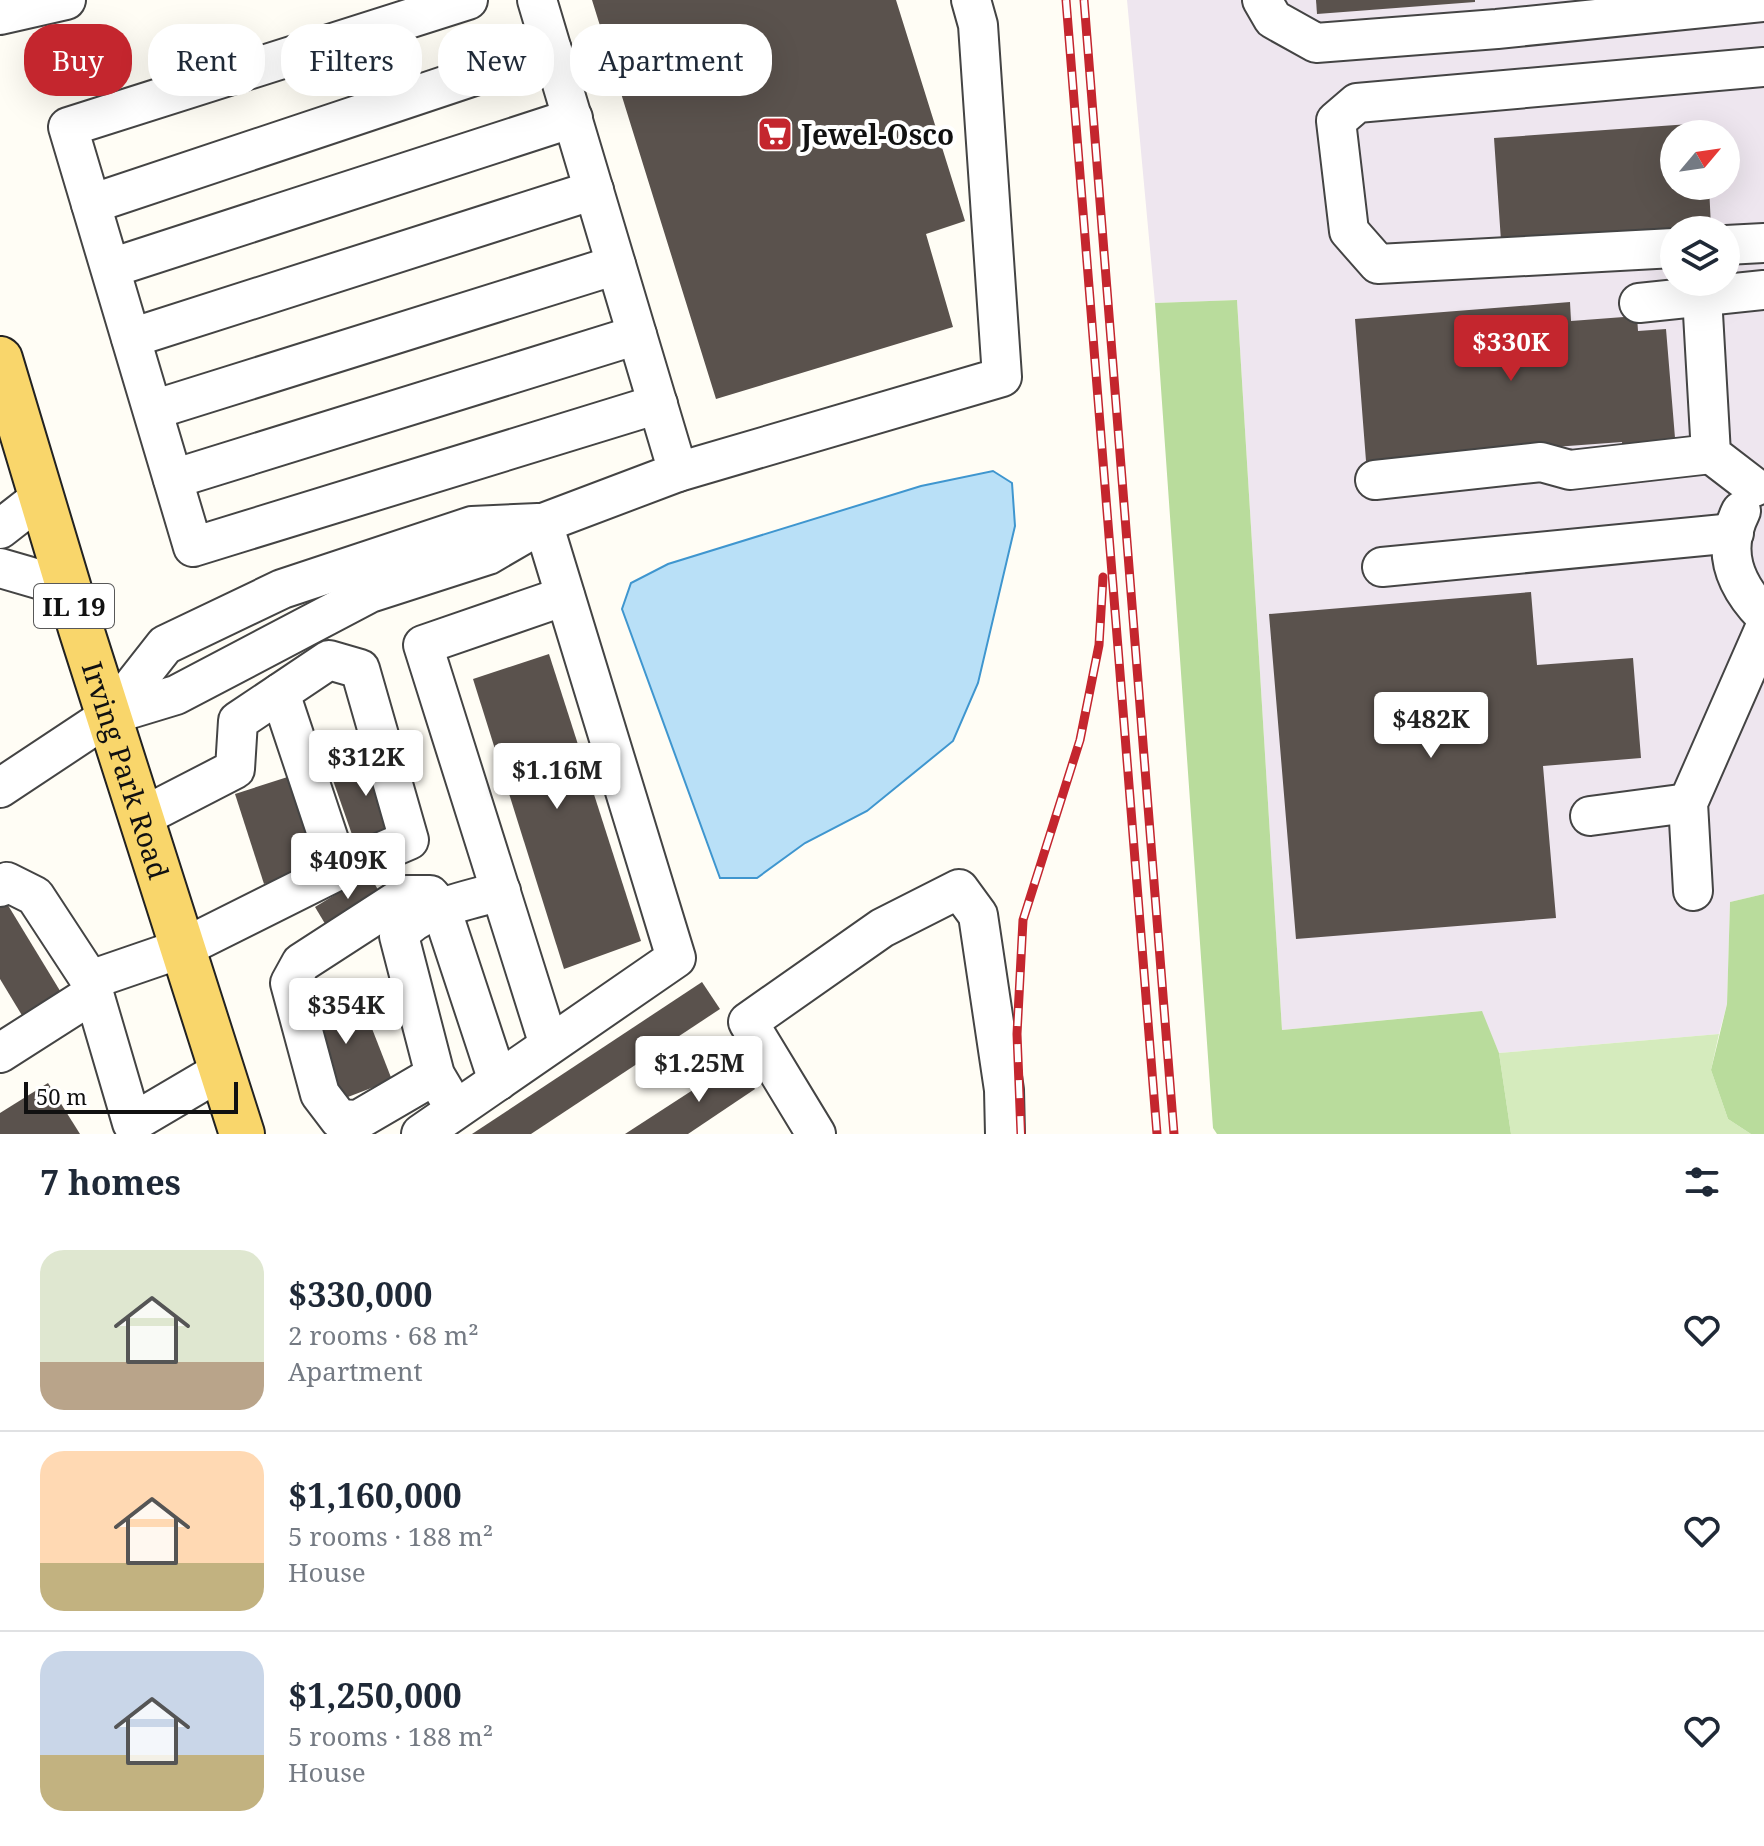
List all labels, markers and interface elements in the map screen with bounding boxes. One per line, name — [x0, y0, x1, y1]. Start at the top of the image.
chip: Buy — [24, 24, 132, 96]
chip: Rent — [148, 24, 265, 96]
chip: Filters — [281, 24, 422, 96]
chip: New — [438, 24, 554, 96]
chip: Apartment — [570, 24, 772, 96]
supermarket icon: Jewel-Osco — [756, 115, 794, 153]
place label: Jewel-Osco — [800, 115, 954, 153]
north arrow — [1660, 120, 1740, 200]
map controls — [1660, 120, 1740, 296]
button: layers — [1660, 216, 1740, 296]
pin: $330K — [1455, 315, 1567, 383]
text: $330K — [1472, 323, 1550, 359]
road number: IL 19 — [34, 584, 114, 628]
street label: Irving Park Road — [74, 657, 178, 884]
pin: $482K — [1375, 692, 1487, 760]
text: $482K — [1392, 700, 1470, 736]
pin: $312K — [310, 730, 422, 798]
text: $312K — [327, 738, 405, 774]
pin: $1.16M — [492, 743, 622, 811]
text: $1.16M — [511, 751, 603, 787]
pin: $409K — [292, 833, 404, 901]
text: $409K — [309, 841, 387, 877]
pin: $354K — [290, 978, 402, 1046]
text: $354K — [307, 986, 385, 1022]
pin: $1.25M — [634, 1036, 764, 1104]
text: $1.25M — [653, 1044, 745, 1080]
scale bar — [24, 1078, 238, 1114]
text: 50 m — [36, 1081, 87, 1111]
text: 7 homes — [40, 1159, 181, 1205]
icon: filters — [1680, 1160, 1724, 1204]
text: $330,000 — [288, 1271, 432, 1317]
icon: home — [104, 1282, 200, 1378]
icon: heart — [1680, 1308, 1724, 1352]
text: 2 rooms · 68 m² — [288, 1317, 479, 1353]
text: Apartment — [288, 1353, 423, 1389]
text: $1,160,000 — [288, 1472, 462, 1518]
icon: home — [104, 1483, 200, 1579]
icon: heart — [1680, 1509, 1724, 1553]
text: 5 rooms · 188 m² — [288, 1518, 493, 1554]
text: House — [288, 1554, 366, 1590]
text: $1,250,000 — [288, 1672, 462, 1718]
icon: home — [104, 1683, 200, 1779]
icon: heart — [1680, 1709, 1724, 1753]
text: 5 rooms · 188 m² — [288, 1718, 493, 1754]
text: House — [288, 1754, 366, 1790]

